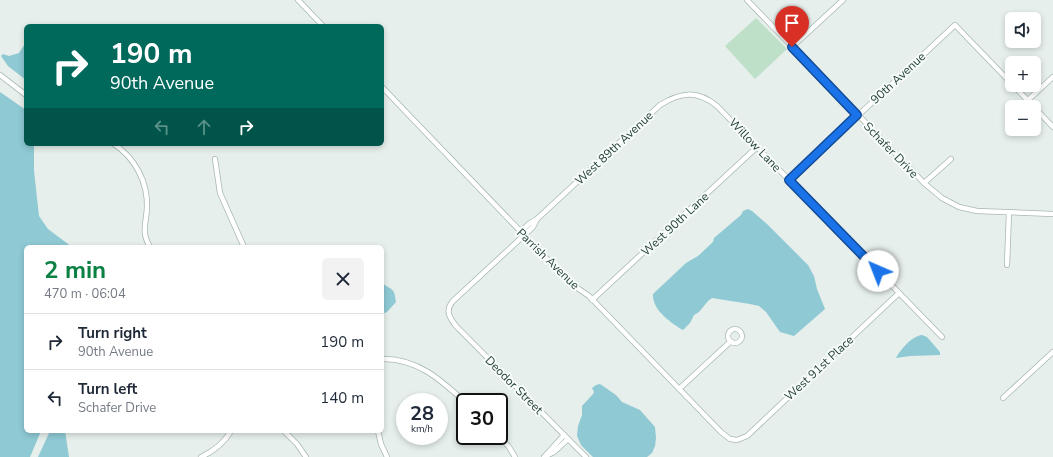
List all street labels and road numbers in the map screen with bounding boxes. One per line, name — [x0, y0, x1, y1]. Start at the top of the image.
street label: 90th Avenue — [867, 49, 929, 107]
street label: West 89th Avenue — [572, 108, 656, 188]
street label: Willow Lane — [725, 115, 785, 175]
street label: Schafer Drive — [860, 118, 922, 182]
street label: West 90th Lane — [638, 189, 712, 259]
street label: Parrish Avenue — [513, 225, 583, 293]
street label: West 91st Place — [781, 332, 857, 404]
street label: Deodor Street — [482, 353, 547, 418]

